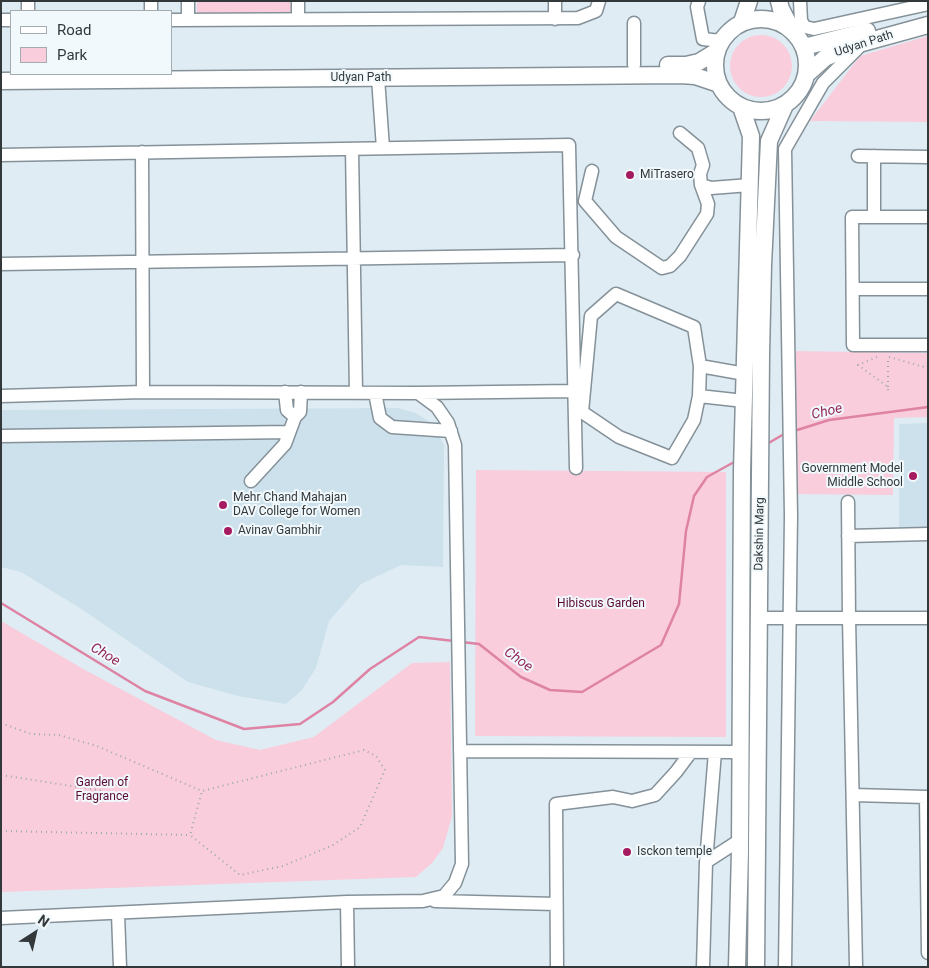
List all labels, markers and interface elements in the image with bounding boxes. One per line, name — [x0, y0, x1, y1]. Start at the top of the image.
legend — [10, 10, 172, 75]
text: Road — [57, 21, 91, 39]
street label: Udyan Path — [833, 28, 895, 60]
text: Park — [57, 46, 87, 64]
street label: Udyan Path — [331, 71, 391, 85]
place label: MiTrasero — [640, 168, 694, 182]
marker: MiTrasero — [624, 169, 636, 181]
water label: Choe — [810, 400, 844, 424]
place label: Government Model Middle School — [801, 462, 903, 490]
marker: Government Model Middle School — [907, 470, 919, 482]
place label: Mehr Chand Mahajan DAV College for Women — [233, 491, 360, 519]
street label: Dakshin Marg — [752, 497, 768, 571]
marker: Mehr Chand Mahajan DAV College for Women — [217, 499, 229, 511]
place label: Avinav Gambhir — [238, 524, 322, 538]
marker: Avinav Gambhir — [222, 525, 234, 537]
park label: Hibiscus Garden — [557, 597, 645, 611]
water label: Choe — [87, 640, 123, 670]
water label: Choe — [500, 644, 536, 676]
park label: Garden of Fragrance — [75, 776, 129, 804]
place label: Isckon temple — [637, 845, 712, 859]
marker: Isckon temple — [621, 846, 633, 858]
north arrow — [10, 908, 60, 958]
text: N — [35, 911, 52, 930]

